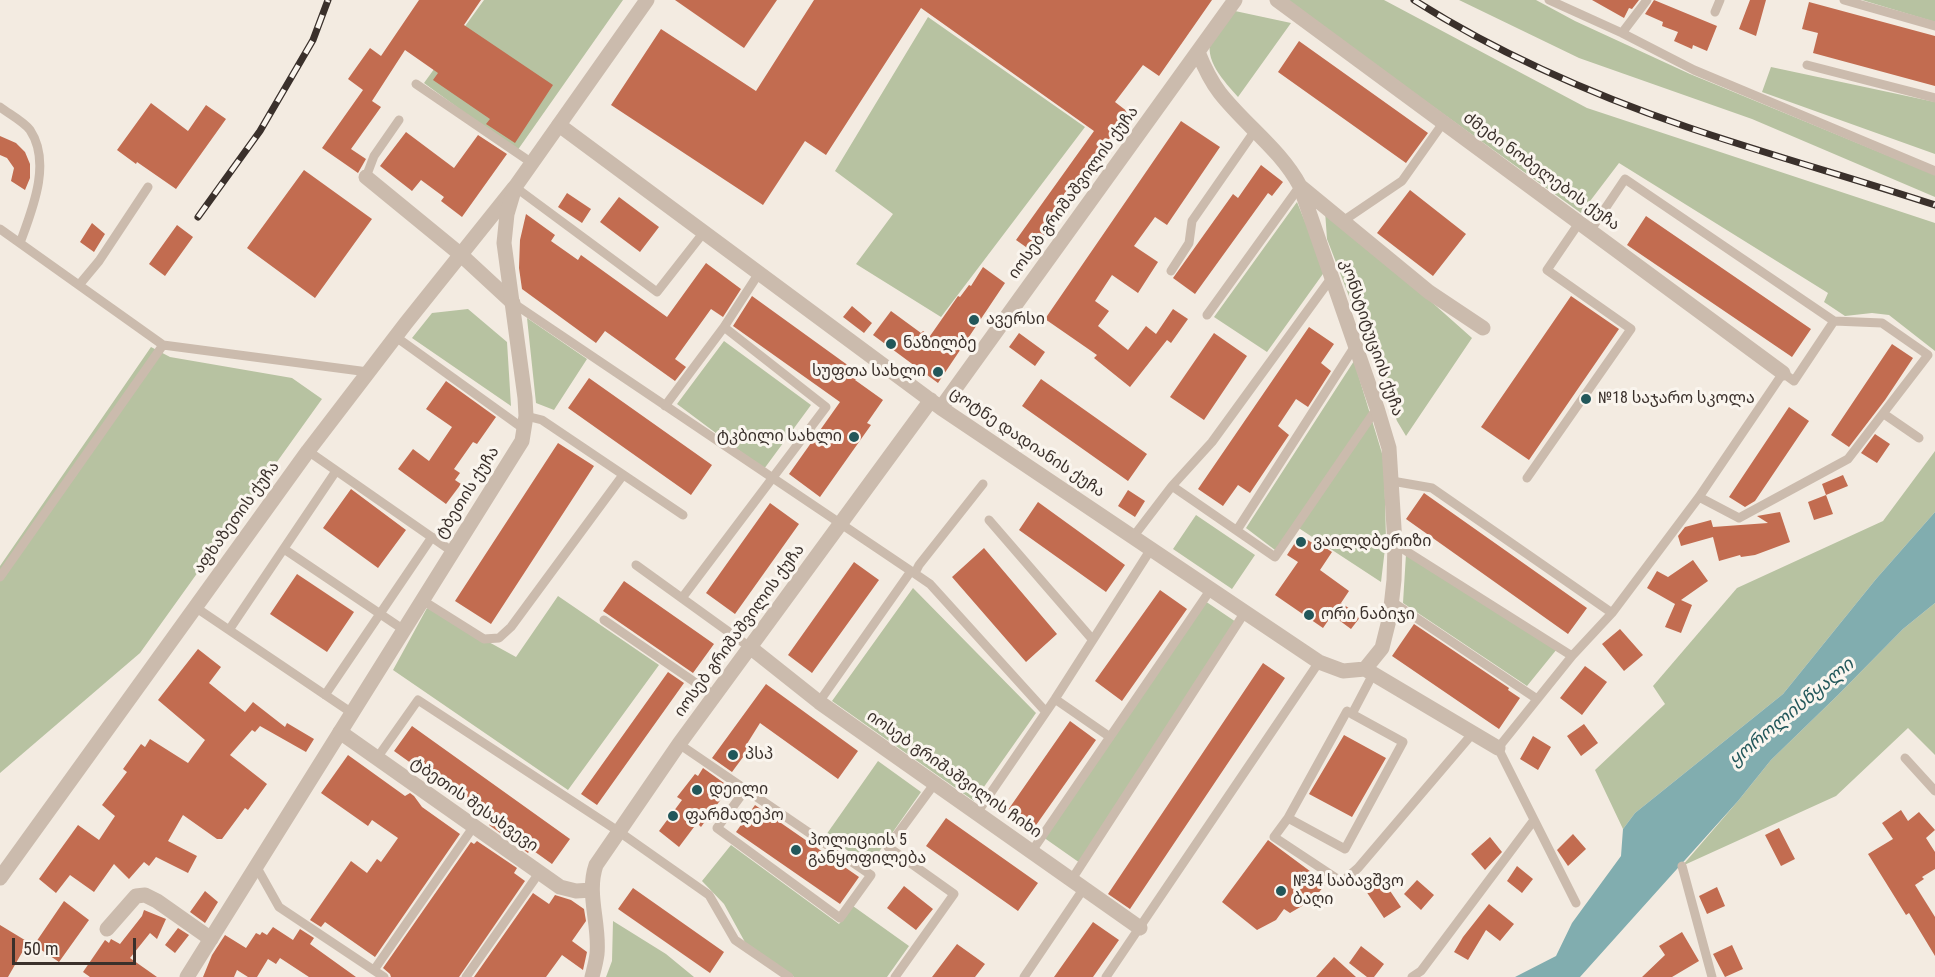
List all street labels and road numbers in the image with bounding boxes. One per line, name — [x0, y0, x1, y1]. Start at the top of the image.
street label: იოსებ გრიშაშვილის ქუჩა — [1005, 103, 1143, 283]
street label: ძმები ნობელების ქუჩა — [1459, 109, 1623, 235]
street label: კონსტიტუციის ქუჩა — [1335, 257, 1407, 419]
street label: ცოტნე დადიანის ქუჩა — [946, 384, 1108, 502]
street label: ტბეთის ქუჩა — [432, 443, 504, 543]
street label: აფხაზეთის ქუჩა — [190, 458, 284, 578]
street label: იოსებ გრიშაშვილის ქუჩა — [671, 541, 809, 721]
street label: იოსებ გრიშაშვილის ჩიხი — [863, 707, 1045, 843]
street label: ტბეთის შესახვევი — [406, 754, 542, 856]

